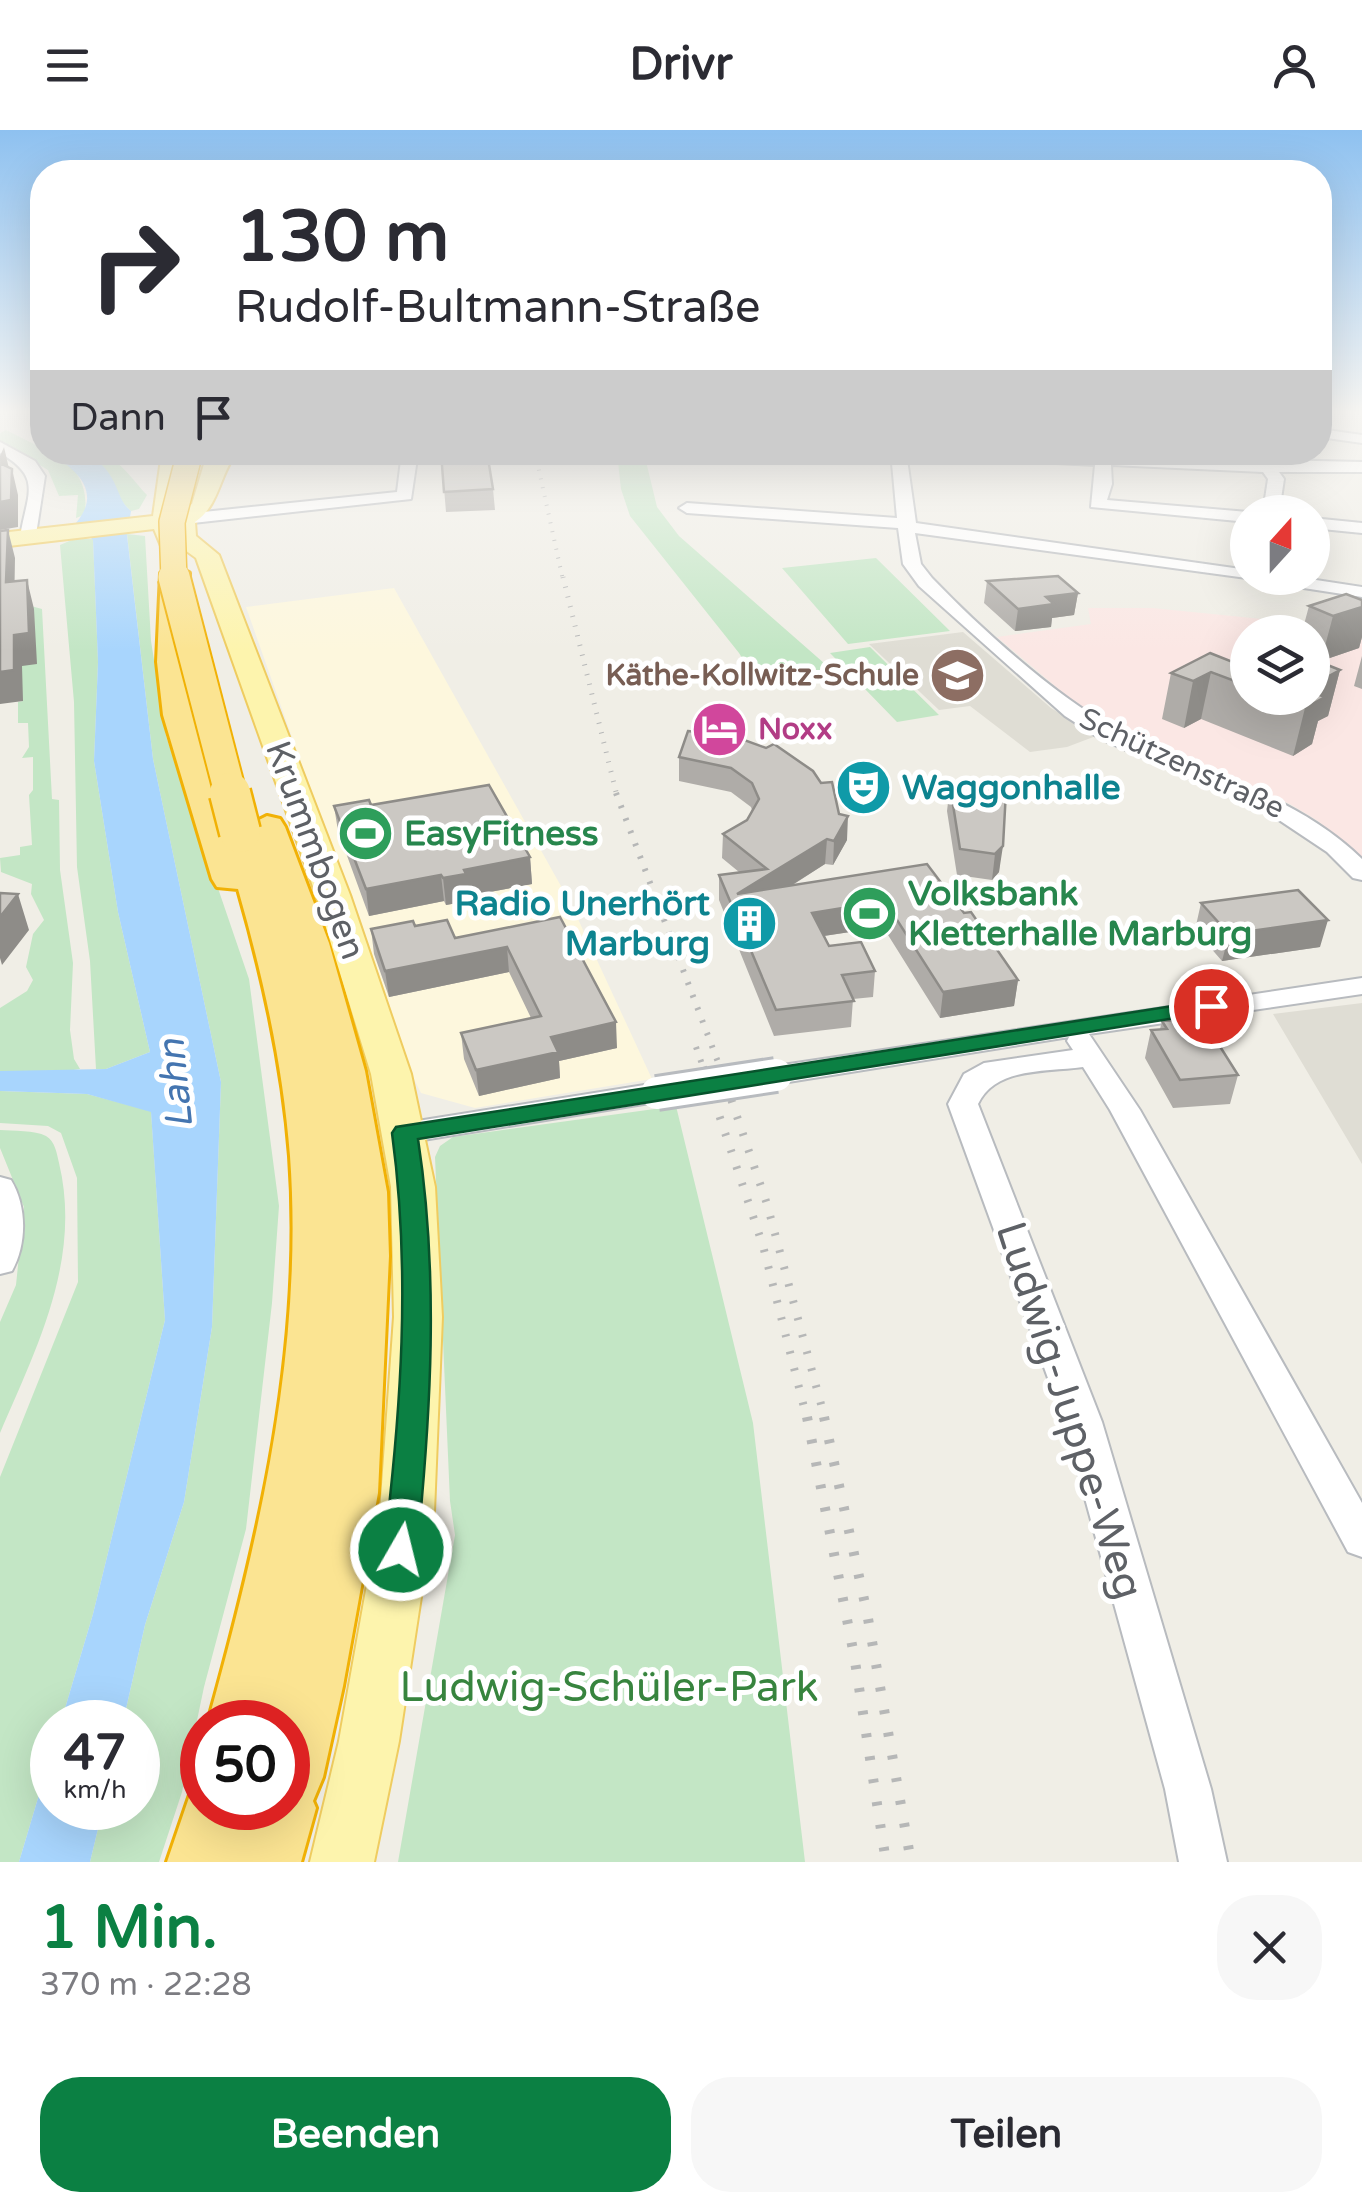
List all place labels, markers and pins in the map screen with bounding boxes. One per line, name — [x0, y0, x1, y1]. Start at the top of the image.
school or university icon: Käthe-Kollwitz-Schule — [928, 645, 988, 705]
place label: Käthe-Kollwitz-Schule — [606, 657, 919, 694]
hotel icon: Noxx — [689, 699, 749, 759]
place label: Noxx — [758, 711, 832, 748]
theatre icon: Waggonhalle — [833, 757, 893, 817]
place label: Waggonhalle — [902, 767, 1121, 809]
sports icon: EasyFitness — [335, 803, 395, 863]
place label: EasyFitness — [404, 813, 599, 855]
place label: Volksbank Kletterhalle Marburg — [908, 873, 1252, 955]
place label: Radio Unerhört Marburg — [454, 883, 711, 965]
sports icon: Volksbank Kletterhalle Marburg — [839, 883, 899, 943]
building icon: Radio Unerhört Marburg — [719, 893, 779, 953]
pin — [1169, 964, 1254, 1049]

